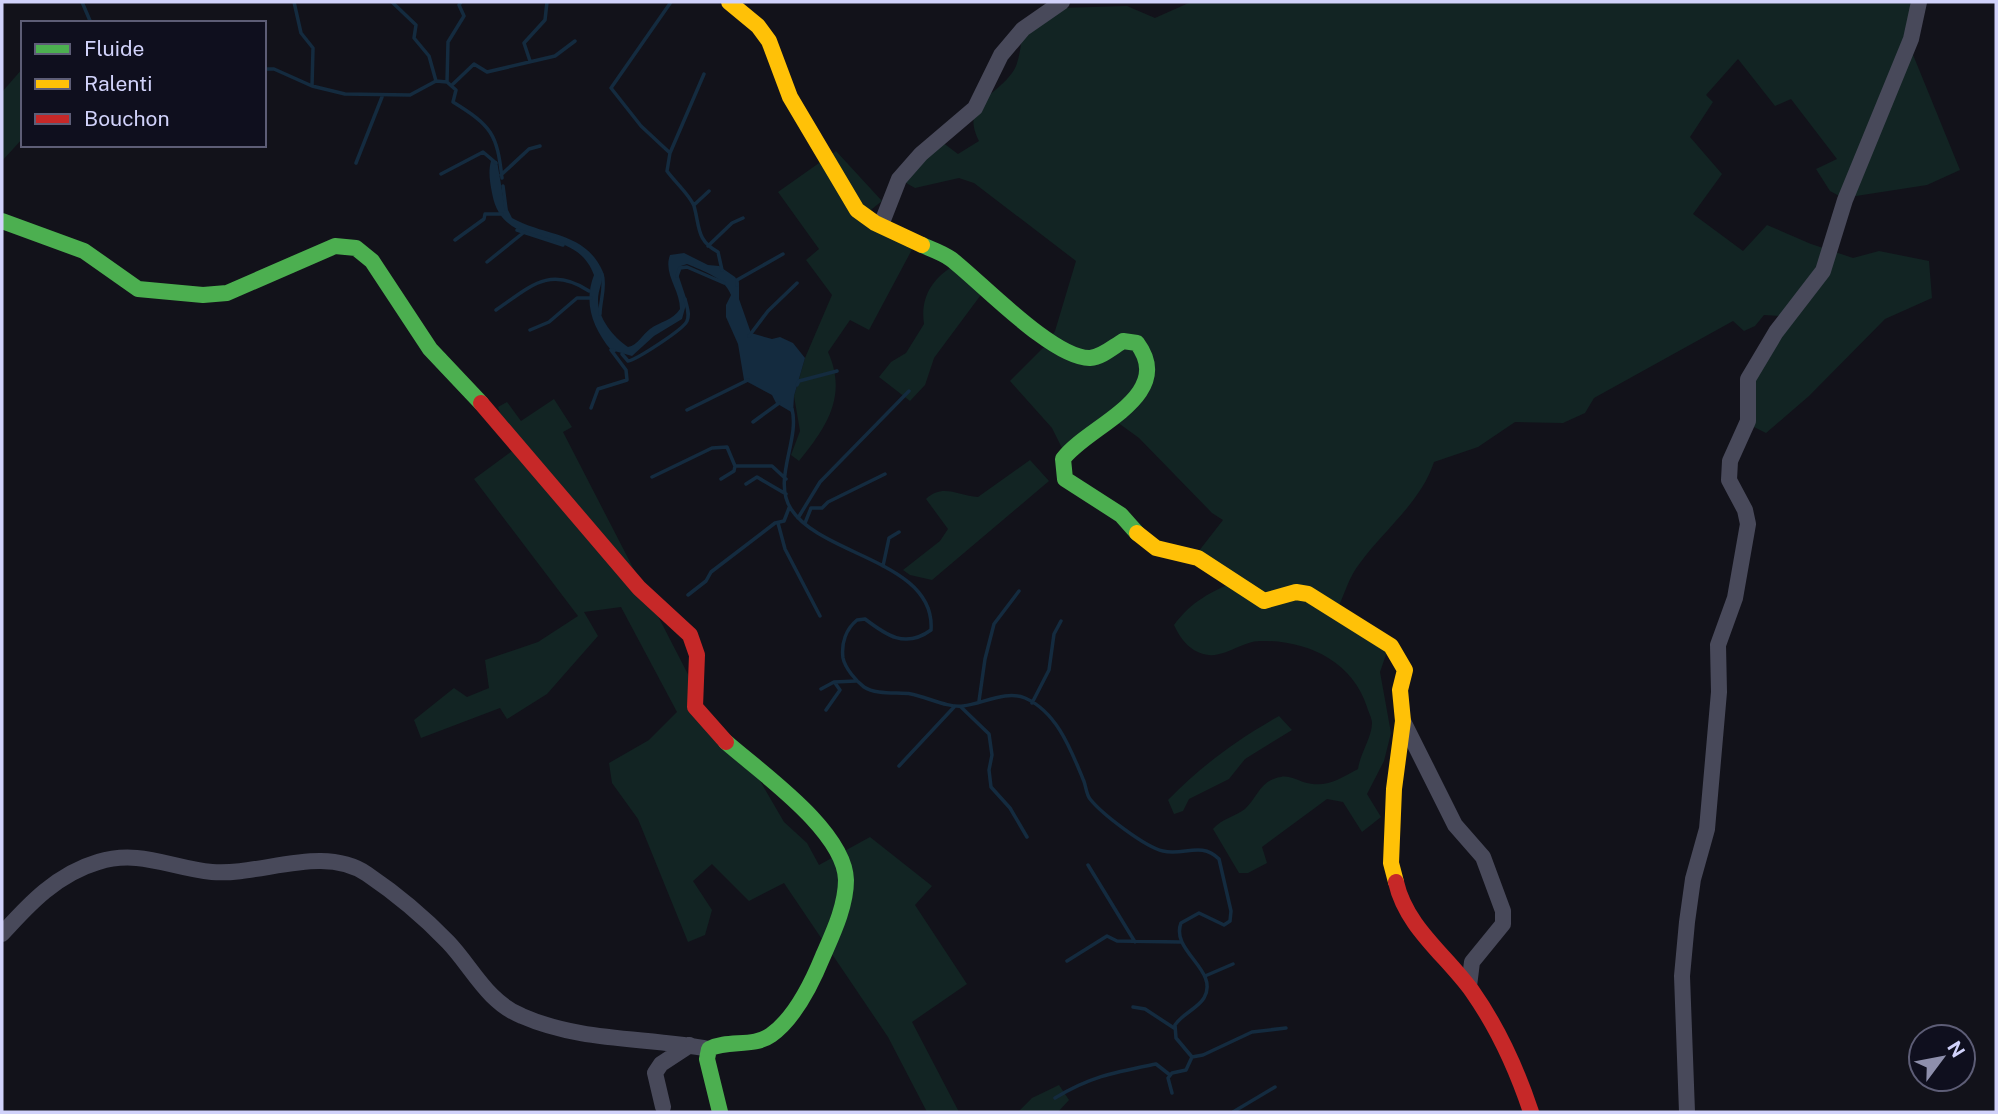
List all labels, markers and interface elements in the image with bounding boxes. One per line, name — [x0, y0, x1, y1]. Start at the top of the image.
legend — [21, 21, 266, 147]
text: Fluide — [84, 36, 144, 61]
text: Ralenti — [84, 71, 152, 96]
text: Bouchon — [84, 106, 170, 131]
north arrow — [1907, 1023, 1977, 1093]
text: N — [1943, 1037, 1970, 1061]

